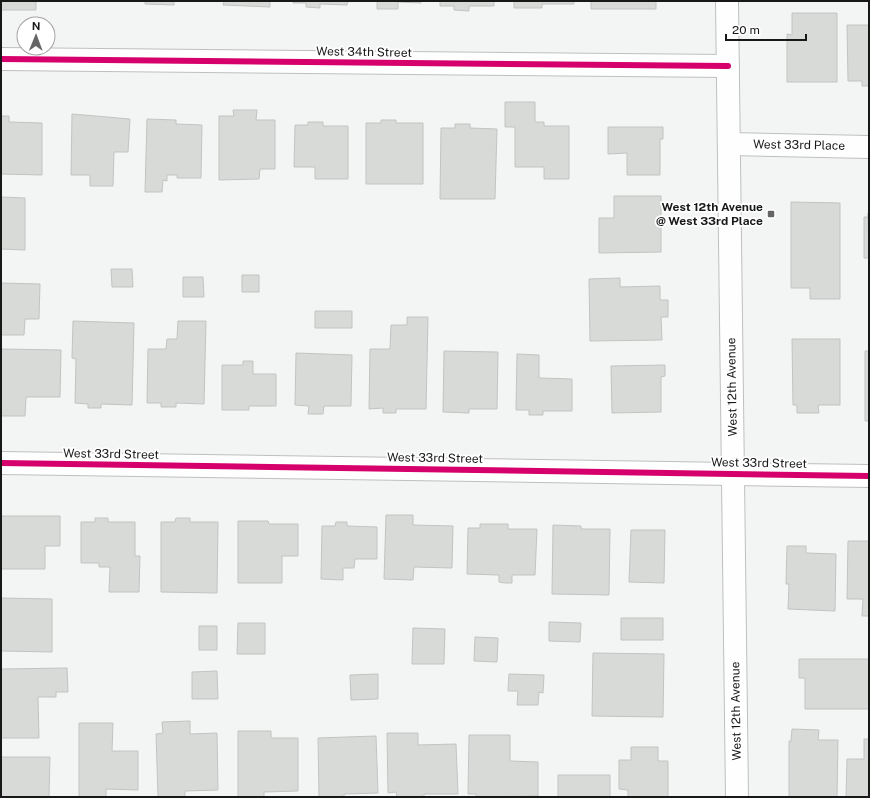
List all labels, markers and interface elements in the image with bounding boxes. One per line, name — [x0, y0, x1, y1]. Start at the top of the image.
north arrow — [16, 16, 56, 56]
scale bar — [726, 16, 806, 42]
text: N — [32, 20, 41, 32]
text: 20 m — [732, 23, 760, 37]
street label: West 34th Street — [316, 44, 412, 60]
street label: West 33rd Place — [753, 137, 845, 153]
place label: West 12th Avenue @ West 33rd Place — [656, 200, 763, 228]
marker: West 12th Avenue @ West 33rd Place — [766, 209, 776, 219]
street label: West 12th Avenue — [724, 337, 740, 437]
street label: West 33rd Street — [63, 446, 159, 462]
street label: West 33rd Street — [387, 450, 483, 466]
street label: West 33rd Street — [711, 455, 807, 471]
street label: West 12th Avenue — [728, 661, 744, 761]

